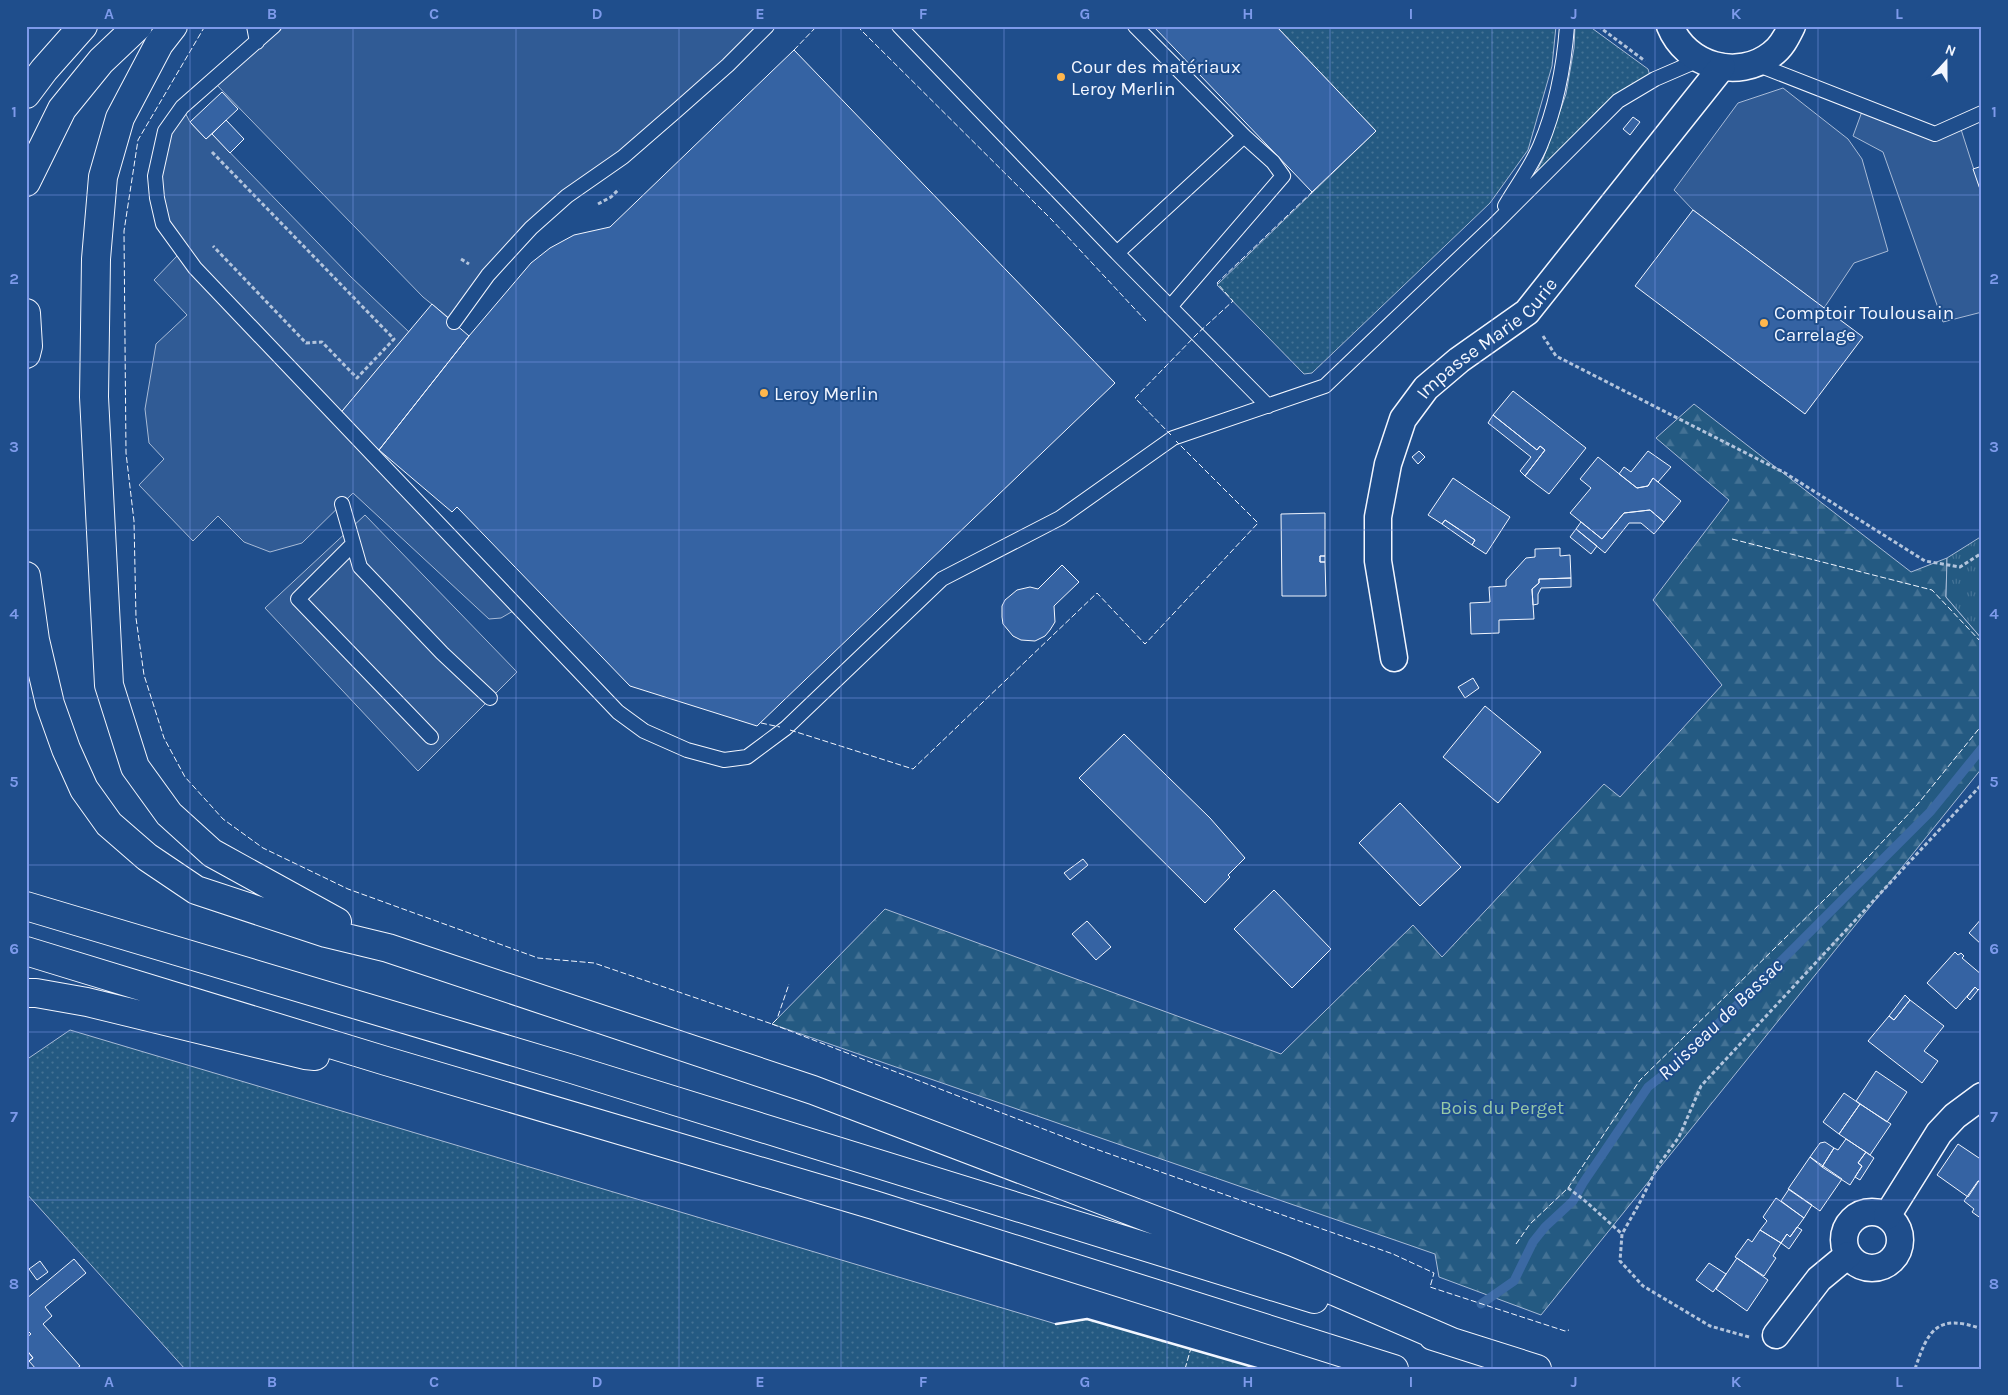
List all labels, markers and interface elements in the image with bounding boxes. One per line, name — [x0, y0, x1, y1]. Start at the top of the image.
text: A — [104, 4, 114, 23]
text: B — [267, 4, 277, 23]
text: C — [429, 4, 439, 23]
text: D — [592, 4, 603, 23]
text: E — [755, 4, 765, 23]
text: F — [919, 4, 928, 23]
text: G — [1080, 4, 1090, 23]
text: H — [1242, 4, 1254, 23]
text: I — [1409, 4, 1413, 23]
text: J — [1570, 4, 1578, 23]
text: K — [1731, 4, 1742, 23]
text: L — [1895, 4, 1903, 23]
north arrow — [1920, 38, 1970, 88]
text: N — [1943, 41, 1958, 60]
place label: Cour des matériaux Leroy Merlin — [1071, 56, 1241, 100]
marker: Cour des matériaux Leroy Merlin — [1055, 71, 1067, 83]
text: 1 — [11, 102, 17, 121]
text: 1 — [1991, 102, 1997, 121]
text: 2 — [9, 269, 19, 288]
text: 2 — [1989, 269, 1999, 288]
street label: Impasse Marie Curie — [1412, 274, 1562, 403]
place label: Comptoir Toulousain Carrelage — [1774, 302, 1954, 346]
marker: Comptoir Toulousain Carrelage — [1758, 317, 1770, 329]
place label: Leroy Merlin — [774, 383, 878, 405]
marker: Leroy Merlin — [758, 387, 770, 399]
text: 3 — [9, 437, 19, 456]
text: 3 — [1989, 437, 1999, 456]
text: 4 — [9, 604, 19, 623]
text: 4 — [1989, 604, 1999, 623]
text: 5 — [9, 772, 19, 791]
text: 5 — [1989, 772, 1999, 791]
text: 6 — [9, 939, 19, 958]
text: 6 — [1989, 939, 1999, 958]
water label: Ruisseau de Bassac — [1653, 954, 1788, 1085]
park label: Bois du Perget — [1440, 1097, 1564, 1119]
text: 7 — [10, 1107, 18, 1126]
text: 7 — [1990, 1107, 1998, 1126]
text: 8 — [9, 1274, 19, 1293]
text: 8 — [1989, 1274, 1999, 1293]
text: A — [104, 1372, 114, 1391]
text: B — [267, 1372, 277, 1391]
text: C — [429, 1372, 439, 1391]
text: D — [592, 1372, 603, 1391]
text: E — [755, 1372, 765, 1391]
text: F — [919, 1372, 928, 1391]
text: G — [1080, 1372, 1090, 1391]
text: H — [1242, 1372, 1254, 1391]
text: I — [1409, 1372, 1413, 1391]
text: J — [1570, 1372, 1578, 1391]
text: K — [1731, 1372, 1742, 1391]
text: L — [1895, 1372, 1903, 1391]

